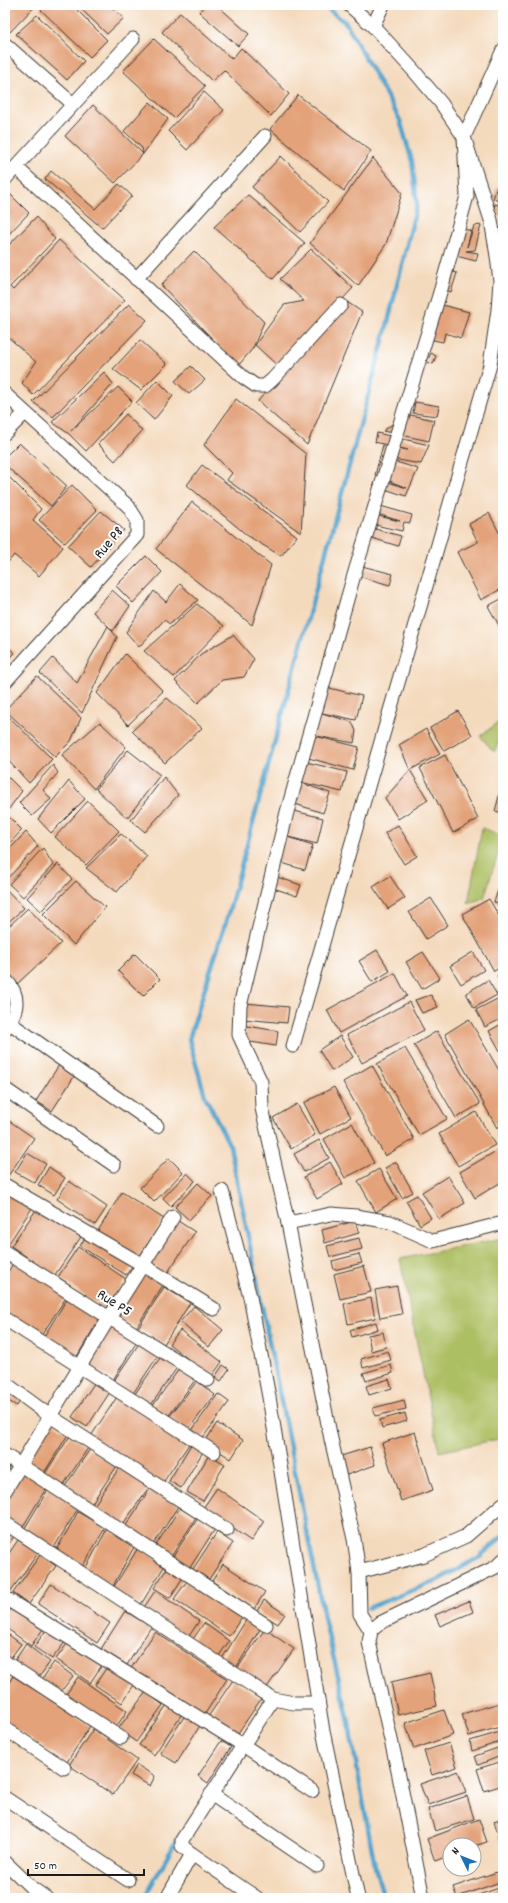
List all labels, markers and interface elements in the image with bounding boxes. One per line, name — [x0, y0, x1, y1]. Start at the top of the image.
street label: Rue P8 — [89, 522, 130, 564]
street label: Rue P5 — [92, 1284, 136, 1323]
north arrow — [442, 1837, 482, 1877]
text: N — [448, 1844, 464, 1859]
scale bar — [28, 1851, 144, 1877]
text: 50 m — [34, 1858, 57, 1875]

